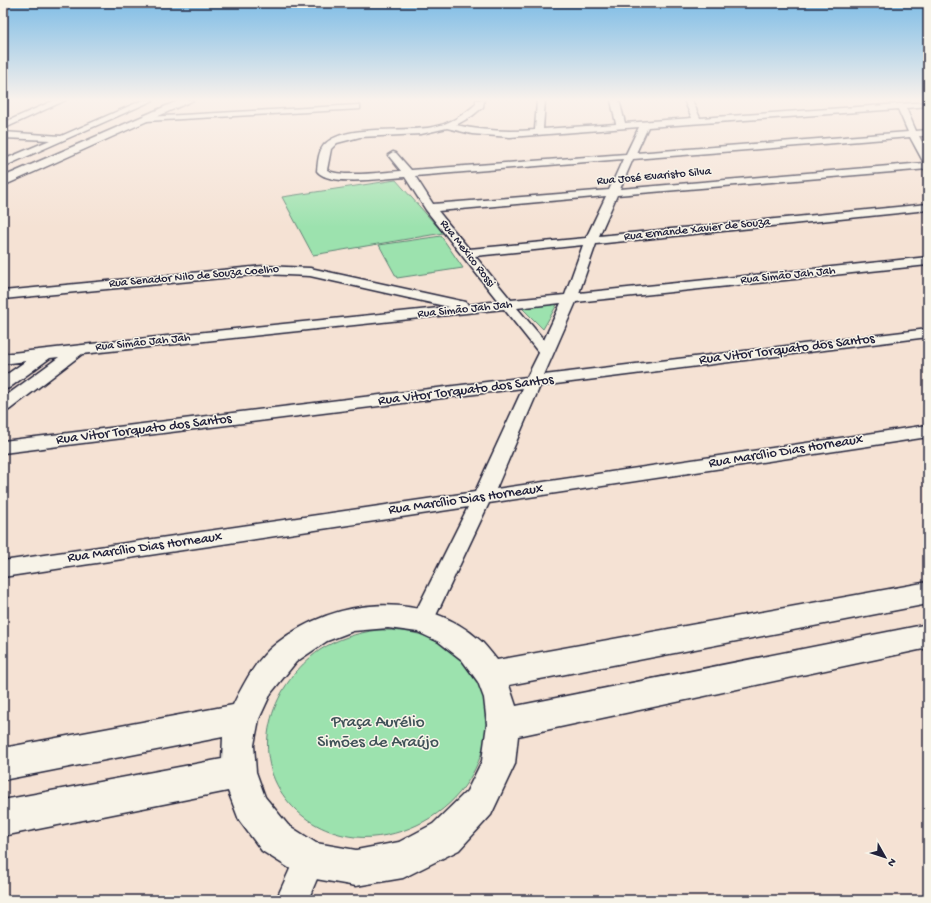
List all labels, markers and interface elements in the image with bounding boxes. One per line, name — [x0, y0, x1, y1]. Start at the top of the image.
street label: Rua José Evaristo Silva — [596, 165, 712, 189]
street label: Rua Ernande Xavier de Souza — [623, 215, 771, 245]
street label: Rua Mexico Rossi — [436, 217, 498, 291]
street label: Rua Senador Nilo de Souza Coelho — [108, 263, 280, 291]
street label: Rua Simão Jah Jah — [740, 264, 837, 288]
street label: Rua Simão Jah Jah — [417, 298, 514, 322]
street label: Rua Simão Jah Jah — [95, 331, 192, 355]
street label: Rua Vitor Torquato dos Santos — [698, 331, 877, 369]
street label: Rua Vitor Torquato dos Santos — [377, 372, 556, 410]
street label: Rua Vitor Torquato dos Santos — [55, 411, 234, 449]
street label: Rua Marcílio Dias Horneaux — [708, 431, 865, 473]
street label: Rua Marcílio Dias Horneaux — [388, 481, 545, 519]
street label: Rua Marcílio Dias Horneaux — [67, 529, 224, 567]
park label: Praça Aurélio Simões de Araújo — [317, 713, 439, 753]
north arrow — [865, 837, 905, 877]
text: N — [884, 855, 898, 869]

